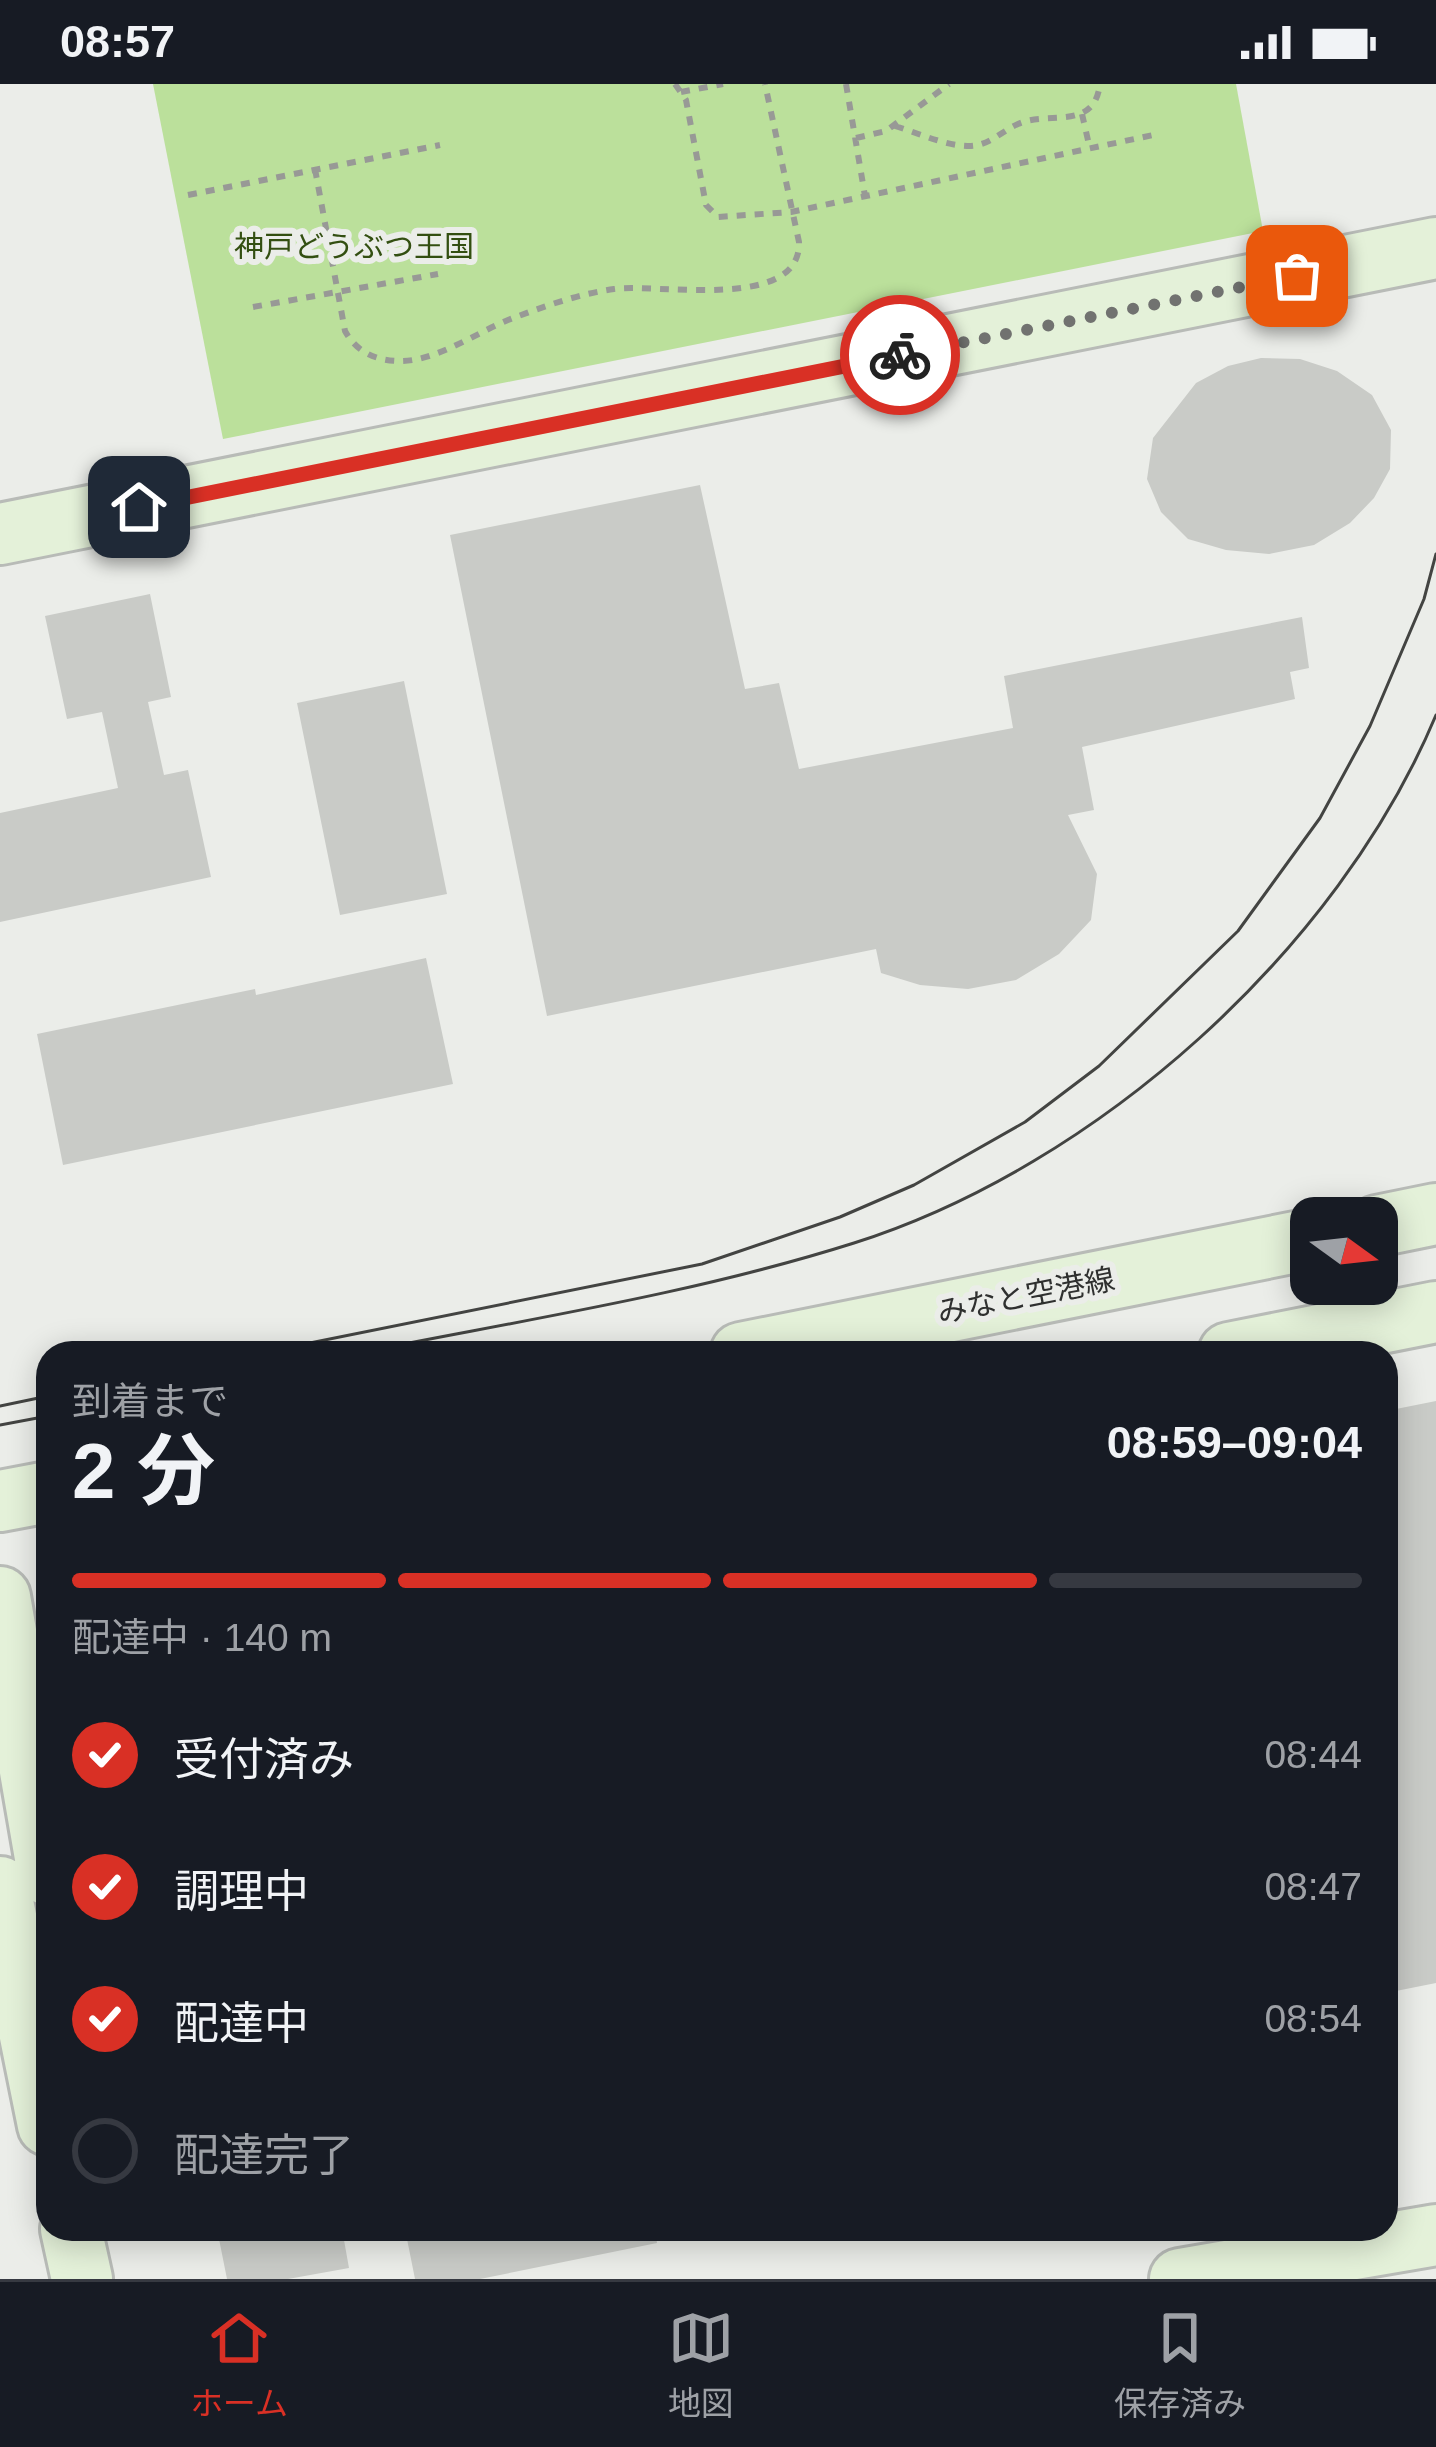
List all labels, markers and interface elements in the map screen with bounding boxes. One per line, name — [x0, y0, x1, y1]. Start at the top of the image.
text: 08:57 — [60, 16, 175, 67]
pin — [1246, 225, 1348, 327]
park label: 神戸どうぶつ王国 — [234, 230, 474, 263]
icon: bag — [1264, 243, 1330, 309]
courier — [840, 295, 960, 415]
icon: bike — [867, 322, 933, 388]
pin — [88, 456, 190, 558]
icon: home — [106, 474, 172, 540]
north arrow — [1290, 1197, 1398, 1305]
map controls — [1290, 1197, 1398, 1305]
street label: みなと空港線 — [934, 1262, 1117, 1329]
text: 到着まで — [72, 1380, 228, 1423]
text: 08:59–09:04 — [1107, 1417, 1362, 1468]
text: 2 分 — [72, 1427, 215, 1515]
text: 配達中 · 140 m — [72, 1616, 332, 1659]
icon: check — [72, 1722, 138, 1788]
text: 08:44 — [1264, 1733, 1362, 1776]
text: 受付済み — [174, 1734, 354, 1785]
icon: check — [72, 1854, 138, 1920]
text: 08:47 — [1264, 1865, 1362, 1908]
text: 調理中 — [174, 1866, 309, 1917]
icon: check — [72, 1986, 138, 2052]
text: 08:54 — [1264, 1997, 1362, 2040]
text: 配達中 — [174, 1998, 309, 2049]
text: 配達完了 — [174, 2130, 354, 2181]
tab: ホーム — [190, 2305, 288, 2425]
tab: 地図 — [668, 2305, 734, 2425]
tab: 保存済み — [1114, 2305, 1246, 2425]

